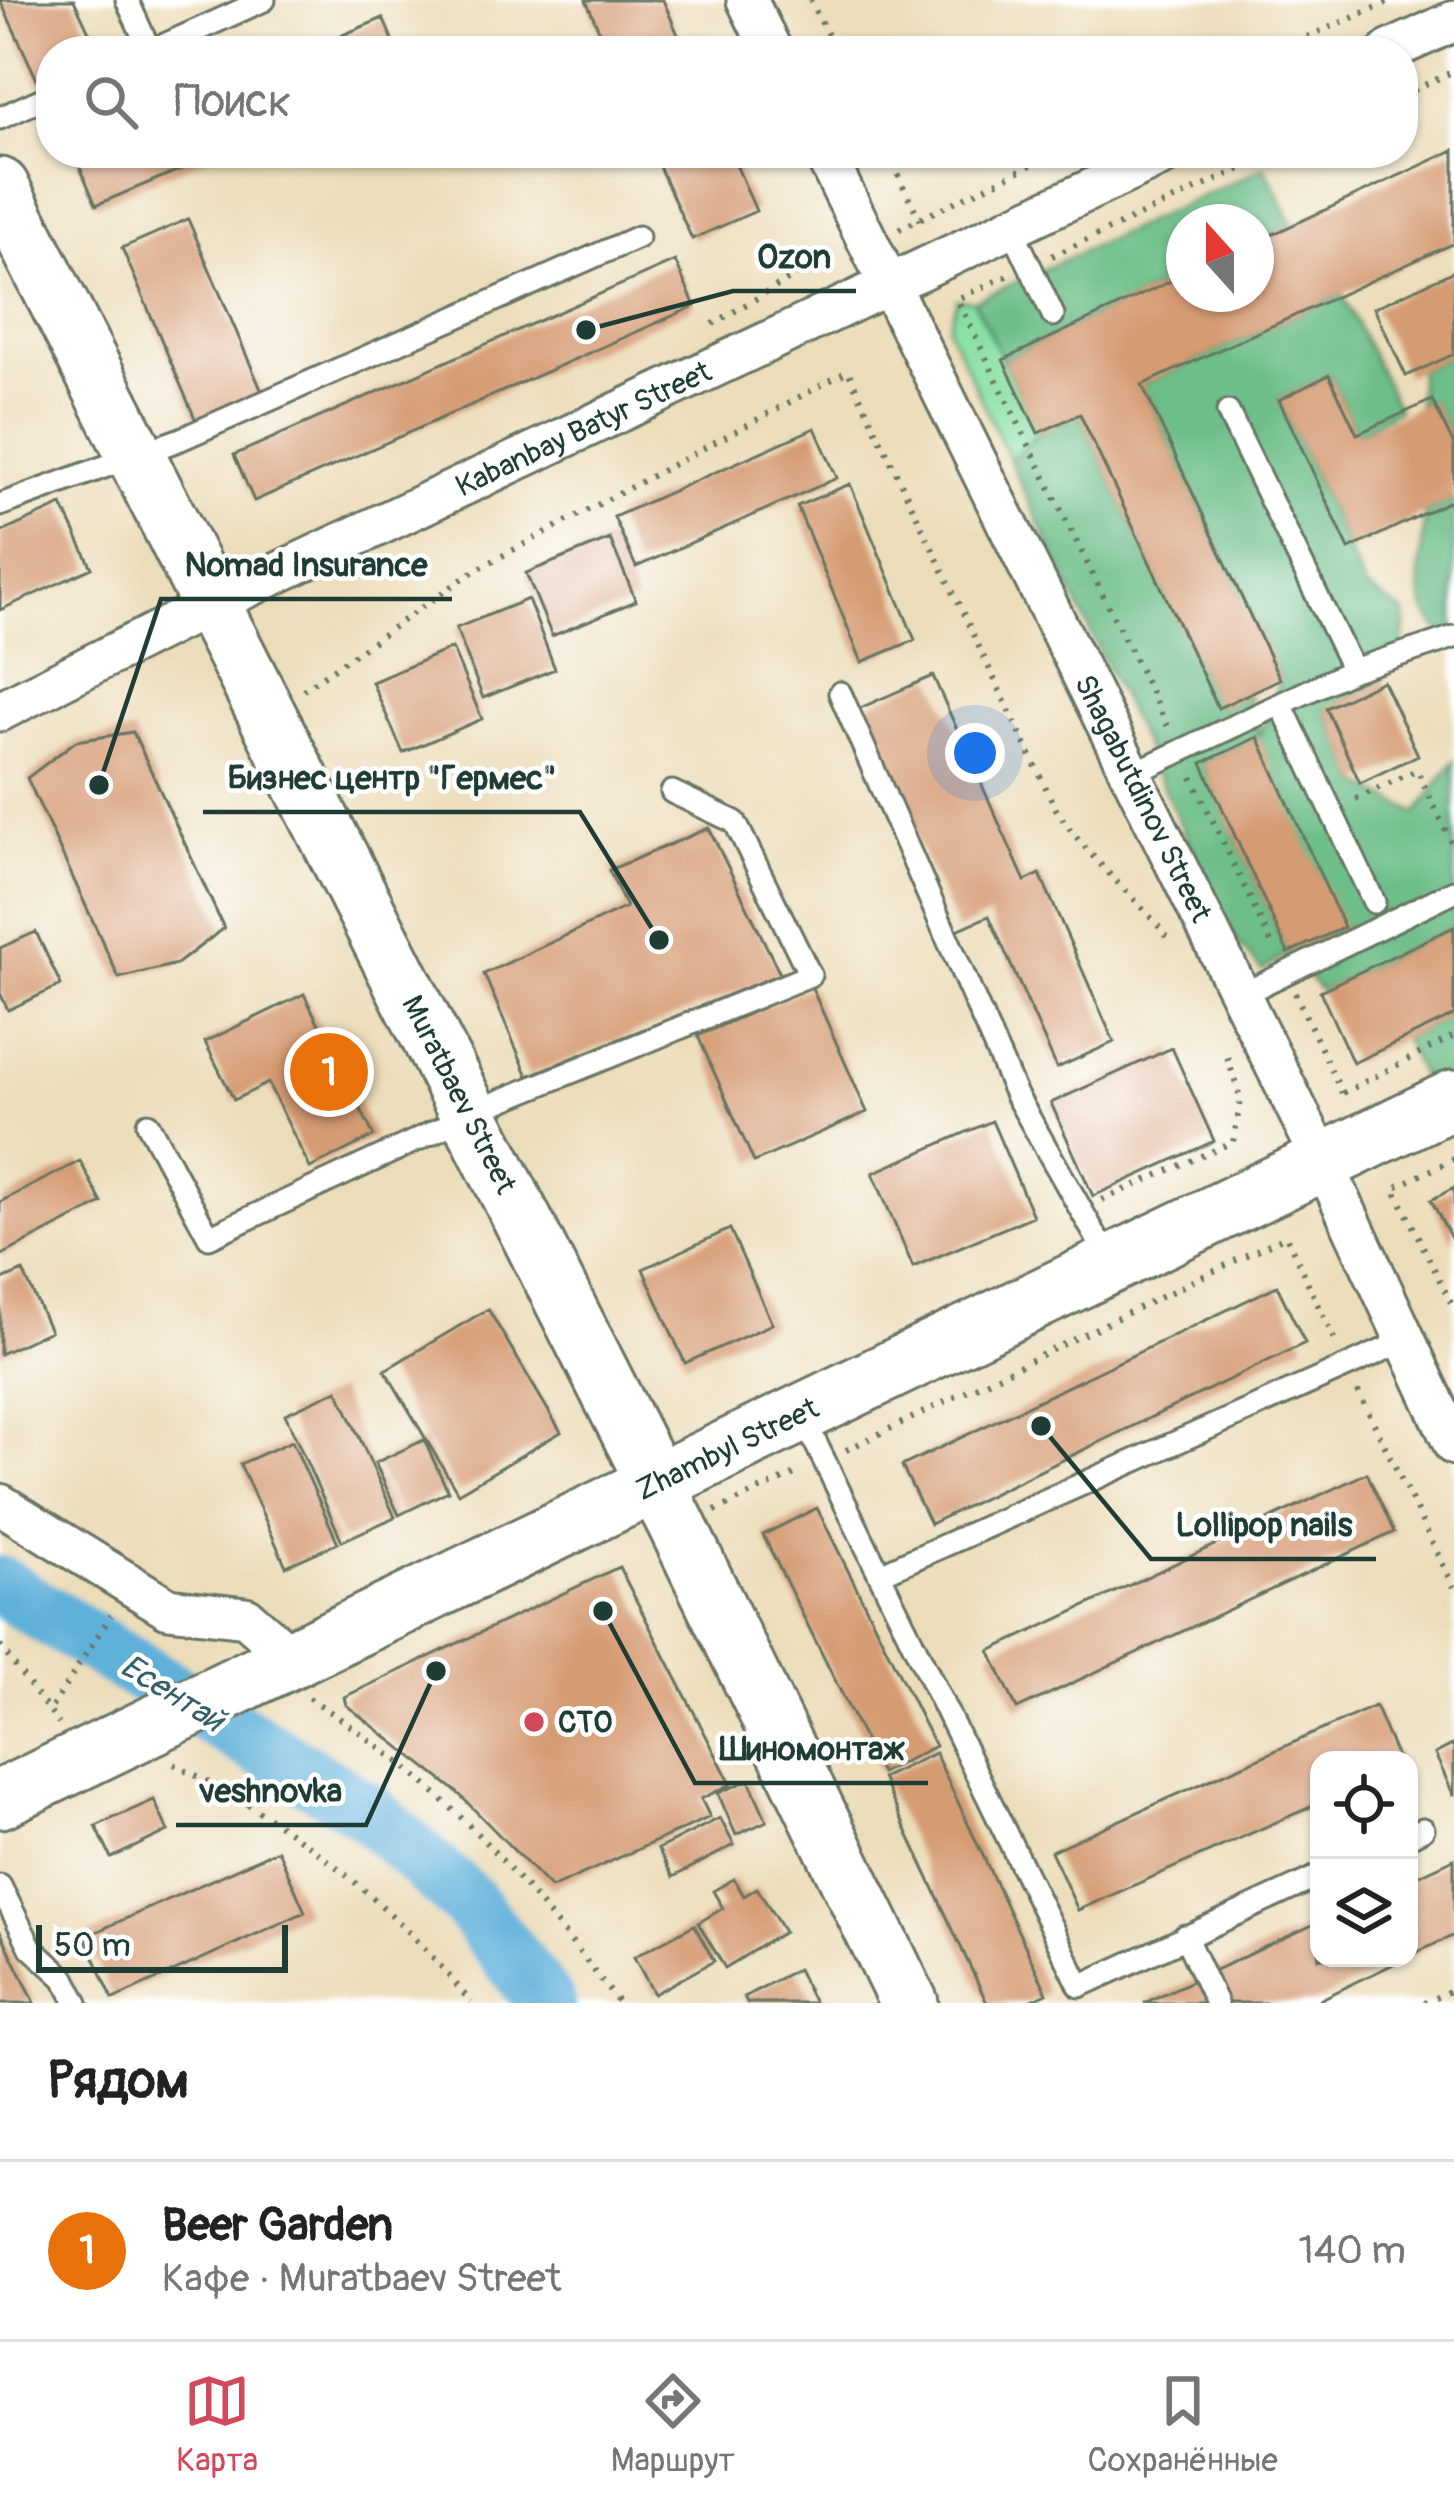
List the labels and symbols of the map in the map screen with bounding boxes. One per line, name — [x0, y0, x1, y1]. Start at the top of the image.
north arrow — [1166, 204, 1274, 312]
callout: Ozon — [733, 222, 856, 291]
text: Ozon — [757, 237, 831, 278]
street label: Kabanbay Batyr Street — [450, 353, 718, 505]
callout: Nomad Insurance — [161, 530, 452, 599]
text: Nomad Insurance — [185, 545, 428, 586]
street label: Shagabutdinov Street — [1066, 669, 1220, 929]
your location — [945, 723, 1005, 783]
callout: Бизнес центр "Гермес" — [203, 743, 580, 812]
text: Бизнес центр "Гермес" — [228, 758, 556, 799]
street label: Muratbaev Street — [393, 989, 525, 1201]
pin: 1 — [290, 1027, 368, 1117]
street label: Zhambyl Street — [630, 1389, 825, 1509]
callout: Lollipop nails — [1151, 1490, 1376, 1559]
text: Lollipop nails — [1176, 1505, 1353, 1546]
water label: Есентай — [113, 1646, 234, 1743]
place label: СТО — [558, 1704, 612, 1741]
marker: СТО — [521, 1709, 547, 1735]
callout: Шиномонтаж — [695, 1714, 928, 1783]
text: Шиномонтаж — [719, 1729, 905, 1770]
callout: veshnovka — [176, 1756, 366, 1825]
text: veshnovka — [199, 1771, 342, 1812]
scale bar — [36, 1919, 288, 1972]

